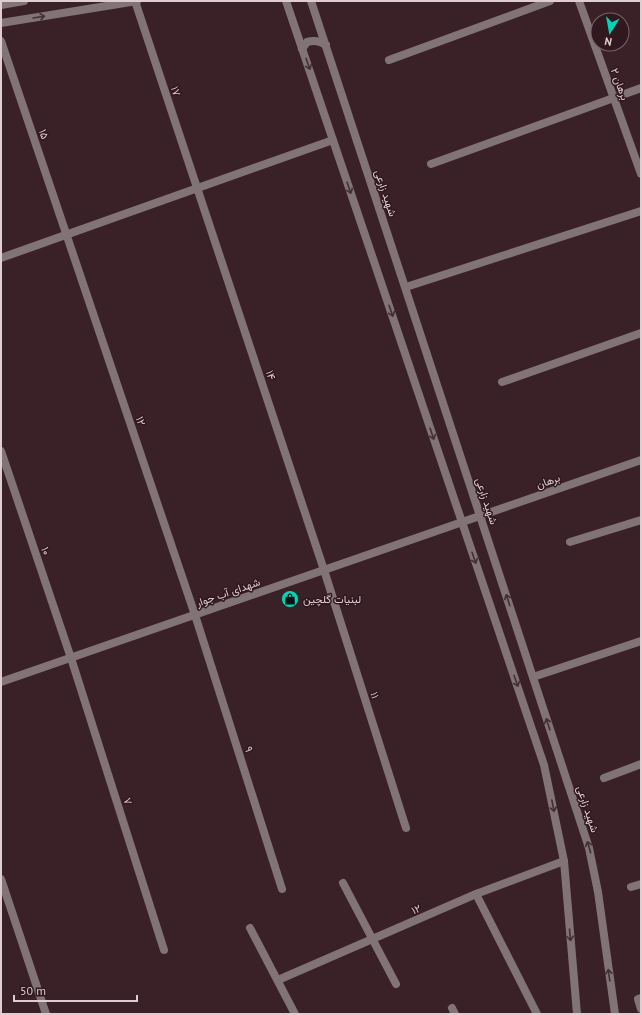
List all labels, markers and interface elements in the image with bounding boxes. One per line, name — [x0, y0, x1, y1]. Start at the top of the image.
north arrow — [590, 12, 630, 52]
one-way arrow — [33, 13, 46, 21]
text: N — [603, 34, 613, 49]
one-way arrow — [304, 58, 312, 70]
street label: برهان ۲ — [608, 66, 632, 102]
street label: ۱۷ — [168, 84, 184, 98]
street label: ۱۵ — [36, 127, 52, 141]
street label: شهید زارعی — [372, 168, 400, 218]
one-way arrow — [346, 181, 353, 194]
one-way arrow — [387, 305, 395, 317]
street label: ۱۴ — [263, 368, 279, 382]
street label: ۱۲ — [133, 414, 149, 428]
one-way arrow — [429, 427, 436, 440]
street label: برهان — [534, 470, 562, 492]
street label: شهید زارعی — [473, 476, 501, 526]
street label: ۱۰ — [38, 545, 54, 557]
one-way arrow — [471, 552, 478, 565]
street label: شهدای آب جوار — [193, 574, 262, 610]
shop icon: لبنیات گلچین — [280, 589, 300, 609]
place label: لبنیات گلچین — [303, 592, 361, 607]
one-way arrow — [504, 594, 511, 607]
one-way arrow — [513, 675, 520, 688]
street label: ۱۱ — [367, 690, 383, 700]
one-way arrow — [544, 717, 551, 730]
street label: ۹ — [242, 744, 256, 754]
street label: شهید زارعی — [574, 784, 602, 834]
street label: ۷ — [120, 796, 136, 807]
one-way arrow — [549, 799, 557, 812]
one-way arrow — [585, 841, 592, 854]
street label: ۱۲ — [409, 901, 423, 917]
one-way arrow — [566, 928, 573, 941]
one-way arrow — [605, 969, 613, 982]
scale bar — [14, 977, 137, 1003]
text: 50 m — [20, 983, 46, 998]

